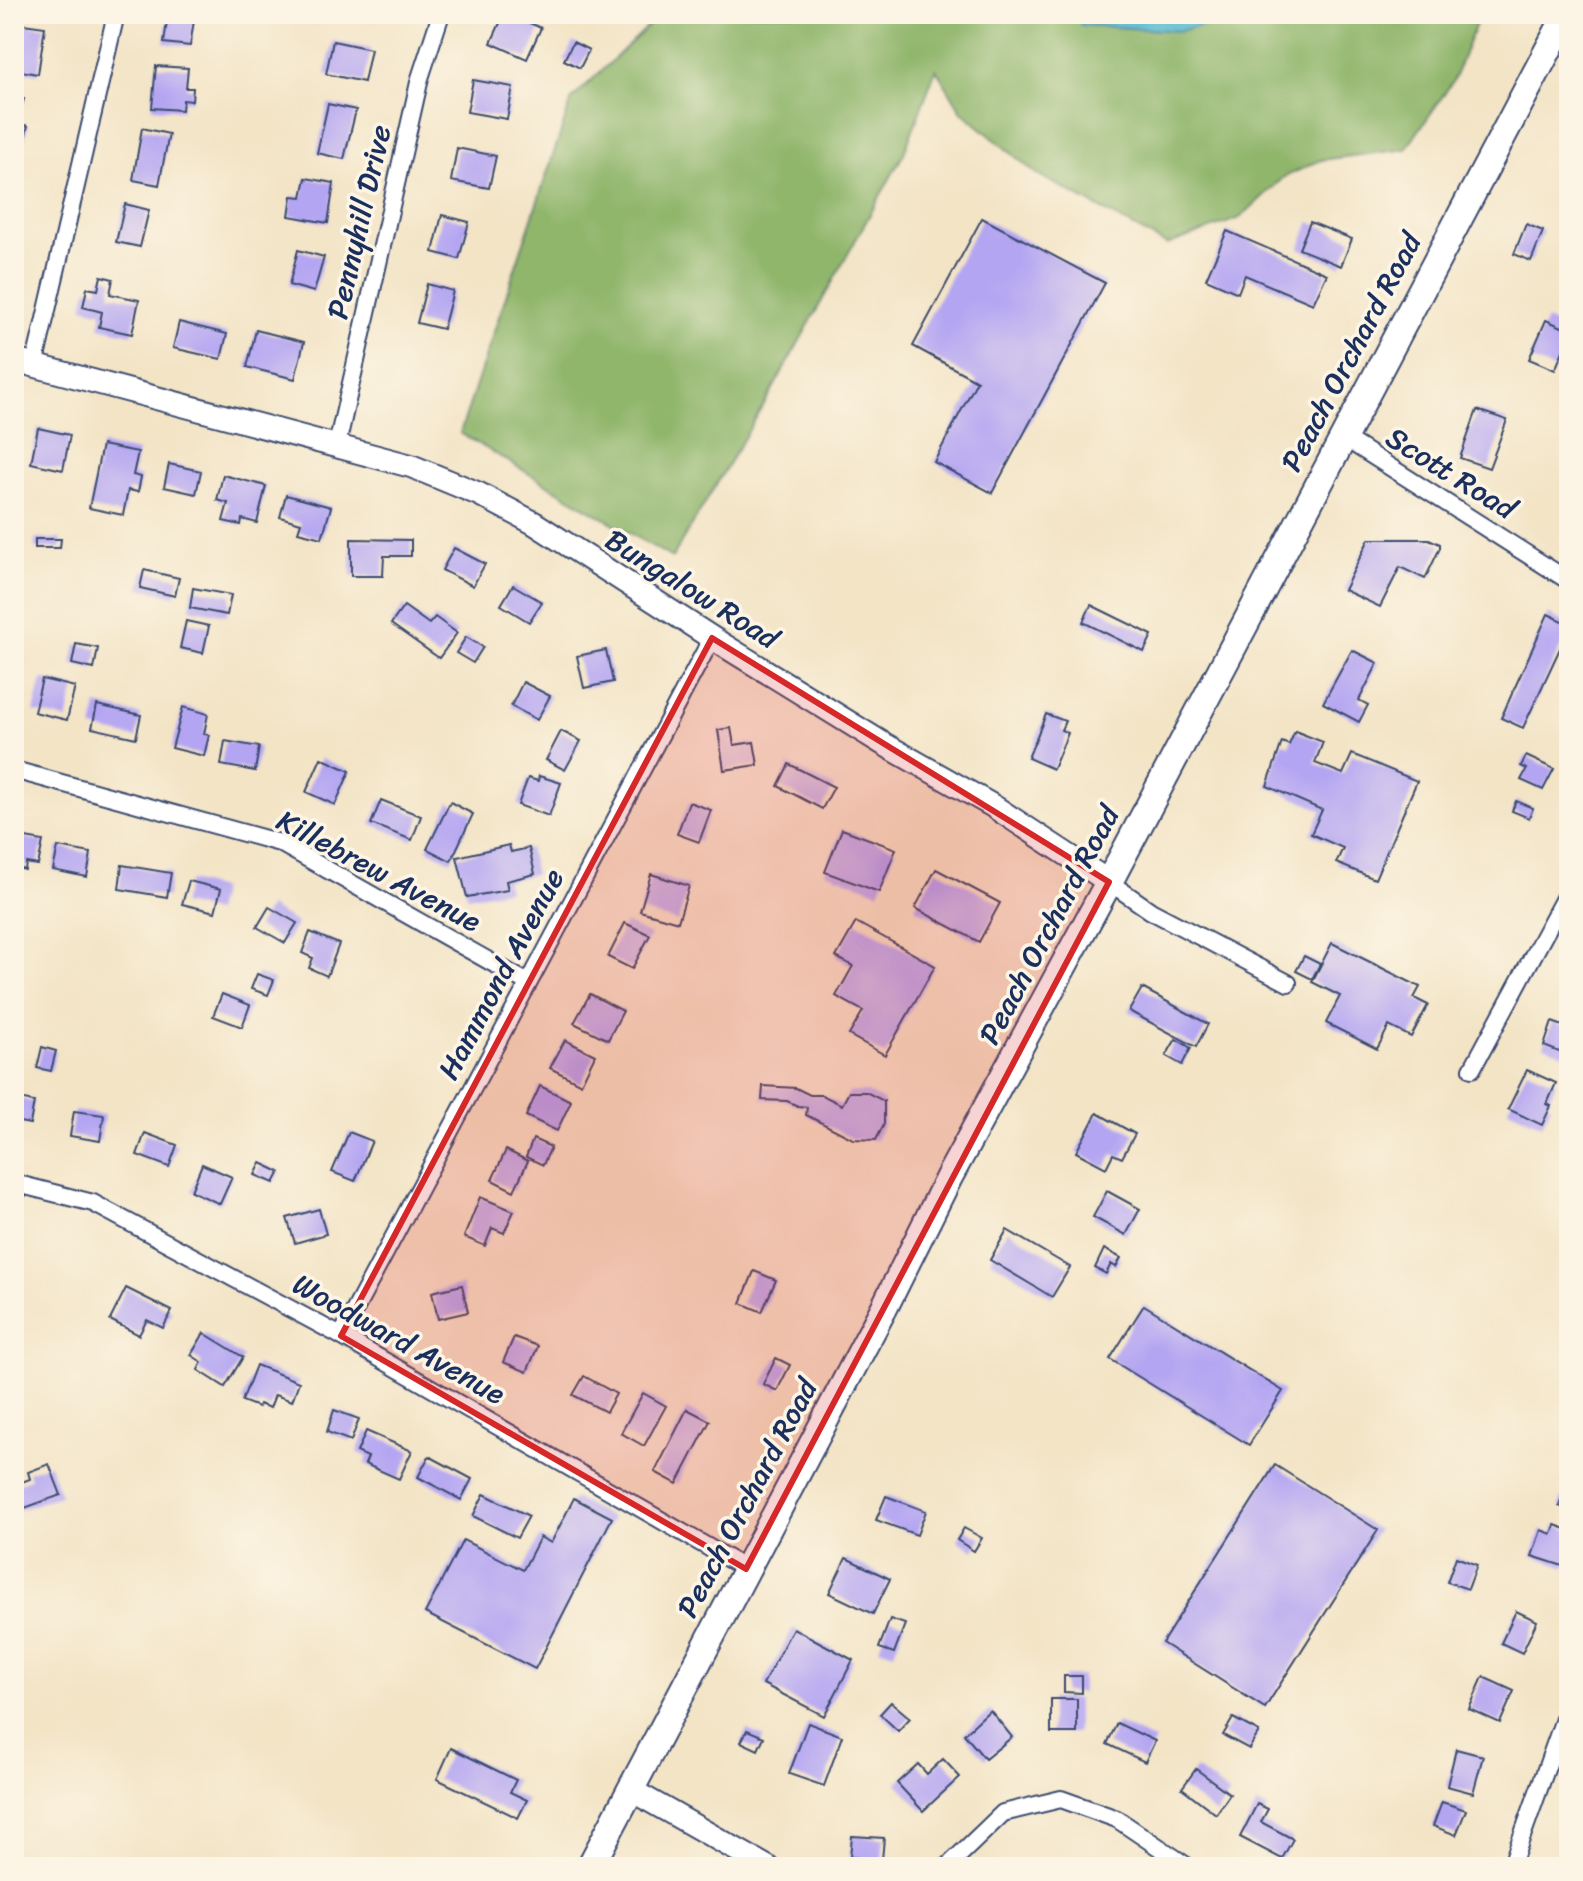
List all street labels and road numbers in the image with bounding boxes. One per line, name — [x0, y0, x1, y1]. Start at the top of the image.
street label: Pennyhill Drive — [310, 119, 408, 325]
street label: Peach Orchard Road — [1265, 220, 1438, 482]
street label: Scott Road — [1375, 411, 1529, 536]
street label: Bungalow Road — [594, 514, 792, 665]
street label: Peach Orchard Road — [963, 793, 1136, 1055]
street label: Killebrew Avenue — [266, 794, 492, 948]
street label: Hammond Avenue — [422, 858, 580, 1090]
street label: Woodward Avenue — [282, 1258, 516, 1420]
street label: Peach Orchard Road — [661, 1366, 834, 1628]

